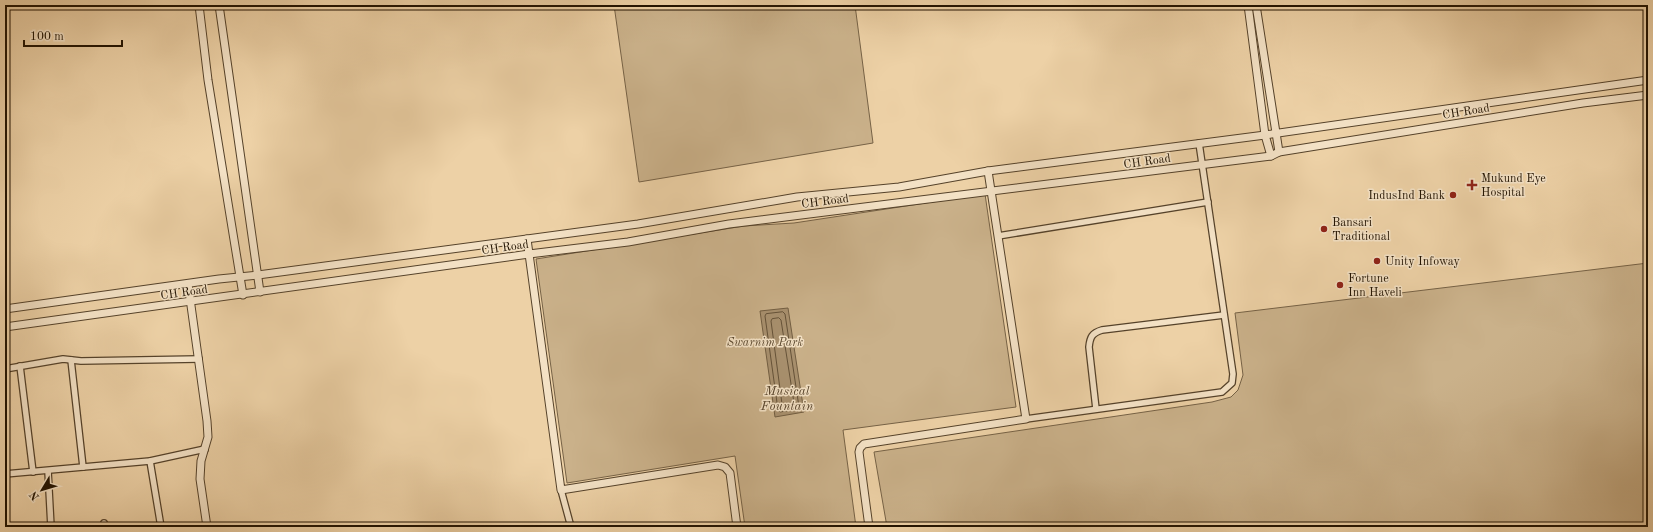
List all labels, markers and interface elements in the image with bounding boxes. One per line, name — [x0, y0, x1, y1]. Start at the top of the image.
scale bar — [24, 22, 122, 48]
text: 100 m — [30, 31, 64, 43]
street label: CH Road — [1442, 102, 1491, 122]
street label: CH Road — [1123, 153, 1172, 171]
place label: Mukund Eye Hospital — [1481, 173, 1546, 199]
marker: Mukund Eye Hospital — [1466, 179, 1478, 191]
place label: IndusInd Bank — [1368, 190, 1445, 202]
marker: IndusInd Bank — [1448, 190, 1458, 200]
street label: CH Road — [801, 193, 849, 211]
place label: Bansari Traditional — [1332, 217, 1390, 243]
marker: Bansari Traditional — [1319, 224, 1329, 234]
street label: CH Road — [481, 239, 530, 257]
marker: Unity Infoway — [1372, 256, 1382, 266]
place label: Unity Infoway — [1385, 256, 1461, 268]
place label: Fortune Inn Haveli — [1348, 273, 1402, 299]
marker: Fortune Inn Haveli — [1335, 280, 1345, 290]
street label: CH Road — [160, 284, 209, 302]
park label: Swarnim Park — [727, 337, 803, 349]
water label: Musical Fountain — [760, 385, 814, 413]
north arrow — [22, 470, 62, 510]
text: N — [28, 488, 42, 502]

